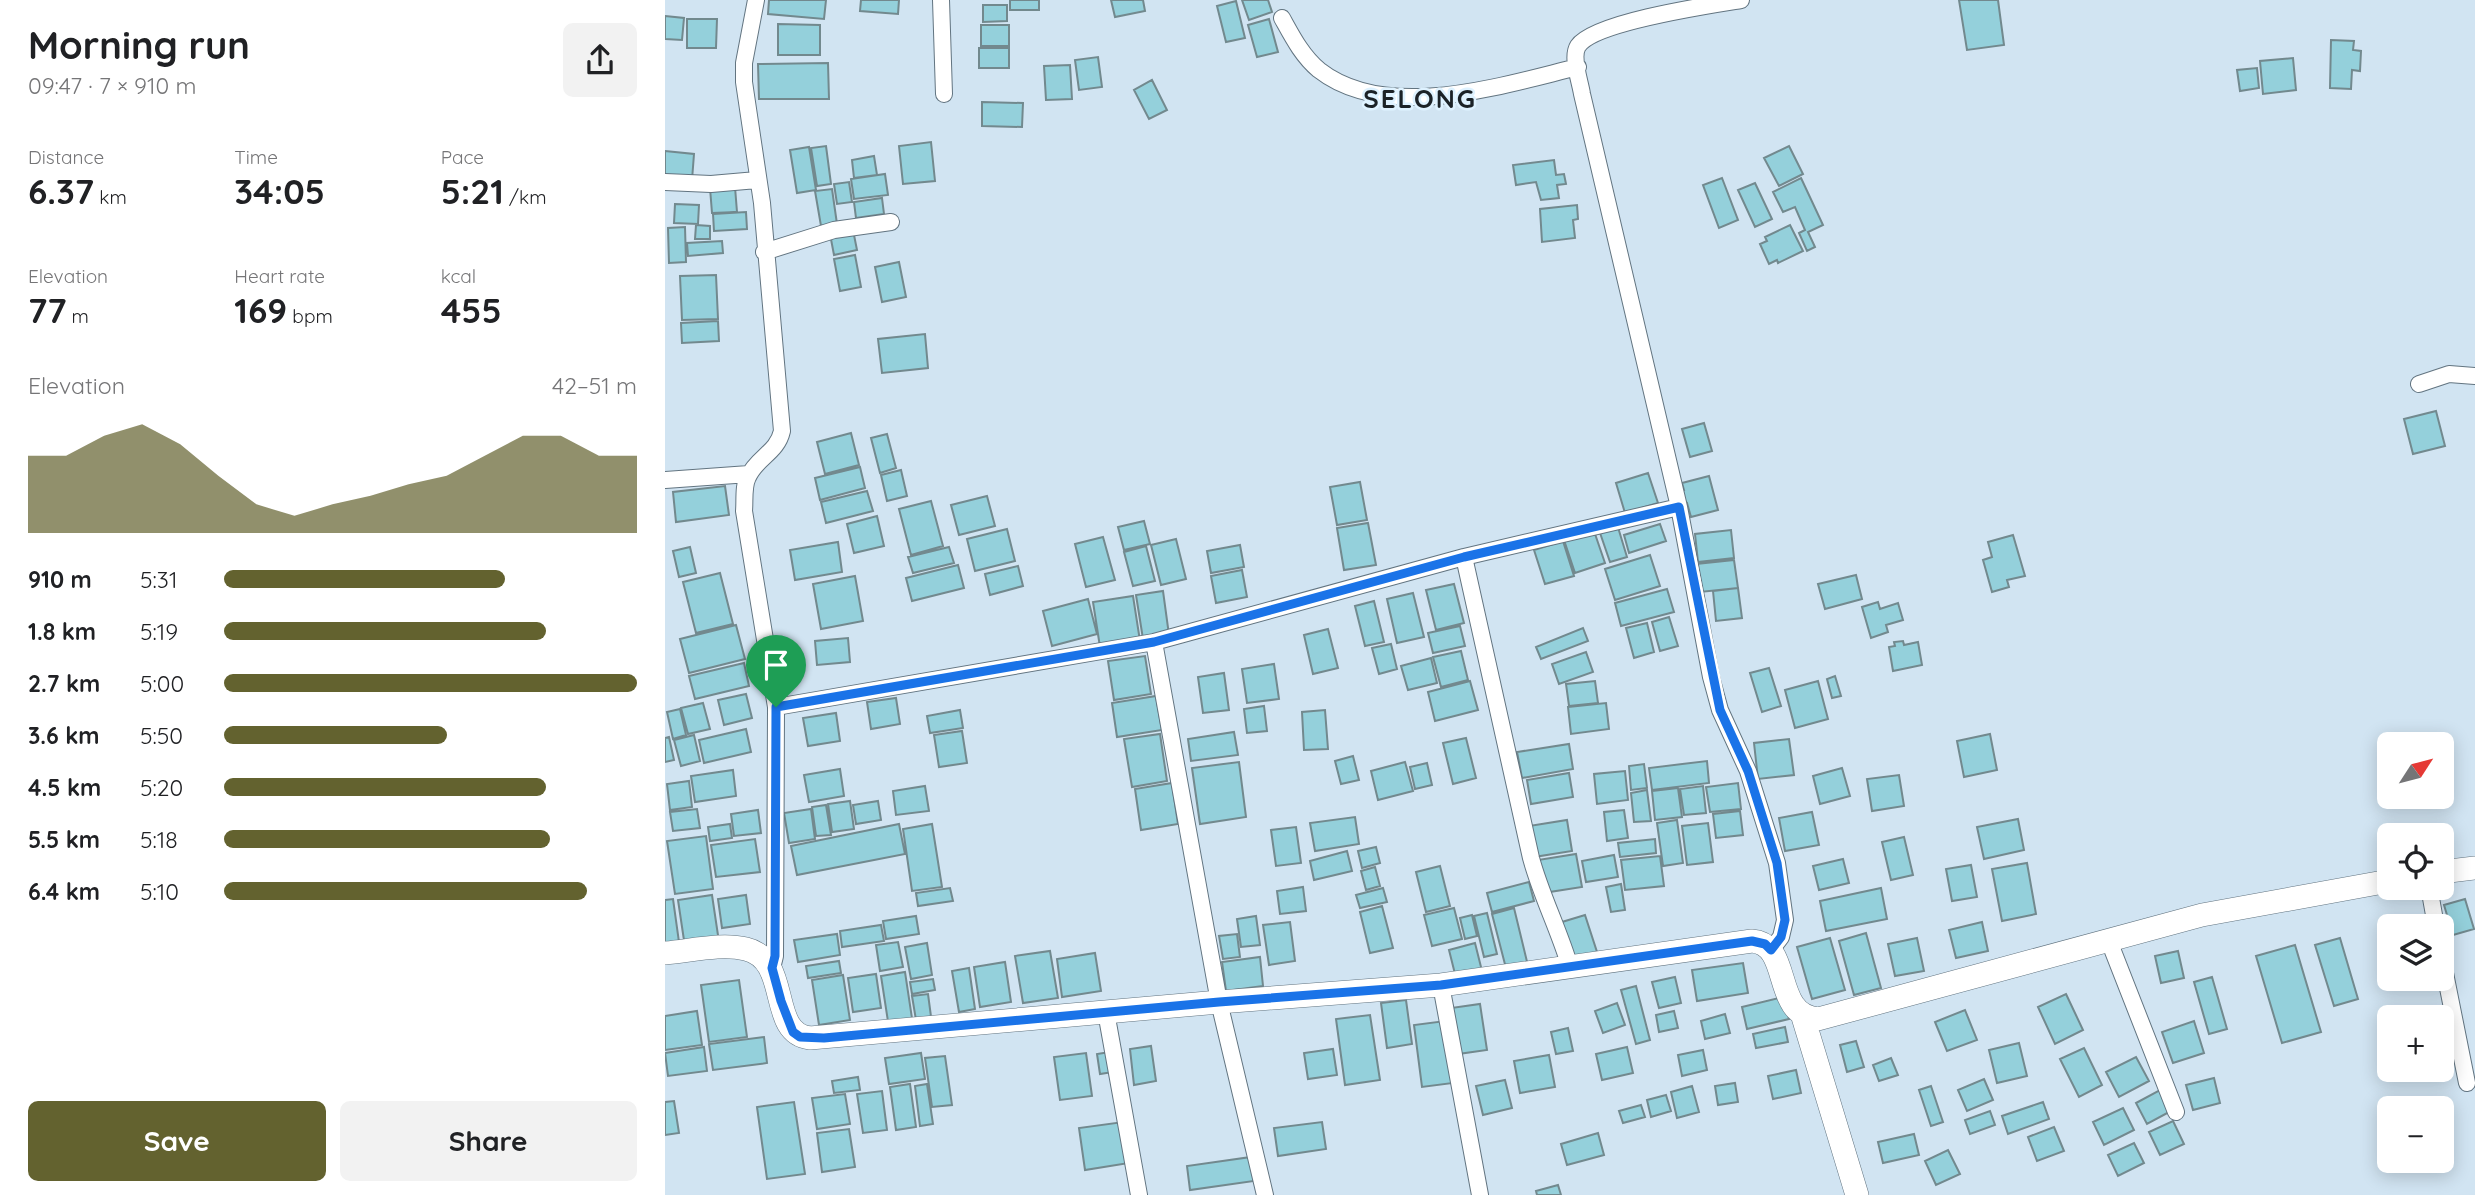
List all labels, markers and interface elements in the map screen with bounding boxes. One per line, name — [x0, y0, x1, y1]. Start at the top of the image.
text: Morning run — [28, 21, 250, 69]
button: share — [563, 23, 637, 97]
text: 09:47 · 7 × 910 m — [28, 71, 197, 100]
district label: SELONG — [1363, 82, 1477, 115]
text: Distance — [28, 145, 104, 169]
text: Time — [234, 145, 278, 169]
text: Pace — [441, 145, 484, 169]
text: 6.37 — [28, 169, 94, 213]
text: 34:05 — [234, 169, 325, 213]
text: 5:21 — [441, 169, 504, 213]
text: km — [94, 185, 127, 209]
text: /km — [504, 185, 547, 209]
text: Elevation — [28, 264, 108, 288]
text: Heart rate — [234, 264, 325, 288]
text: kcal — [441, 264, 476, 288]
text: 77 — [28, 288, 66, 332]
text: 169 — [234, 288, 287, 332]
text: 455 — [441, 288, 502, 332]
text: m — [66, 304, 89, 328]
text: bpm — [287, 304, 333, 328]
text: Elevation — [28, 371, 125, 400]
text: 42–51 m — [552, 371, 637, 400]
text: 910 m — [28, 565, 92, 594]
text: 5:31 — [140, 565, 177, 594]
text: 1.8 km — [28, 617, 96, 646]
text: 5:19 — [140, 617, 178, 646]
pin — [746, 635, 806, 707]
icon: arrive — [757, 646, 795, 684]
text: 2.7 km — [28, 669, 100, 698]
text: 5:00 — [140, 669, 184, 698]
text: 3.6 km — [28, 721, 100, 750]
text: 5:50 — [140, 721, 183, 750]
north arrow — [2377, 732, 2453, 808]
map controls — [2377, 732, 2454, 1173]
text: 4.5 km — [28, 773, 101, 802]
text: 5:20 — [140, 773, 183, 802]
button: locate — [2377, 823, 2454, 900]
text: 5.5 km — [28, 825, 100, 854]
text: 5:18 — [140, 825, 178, 854]
text: 6.4 km — [28, 877, 100, 906]
text: 5:10 — [140, 877, 179, 906]
button: layers — [2377, 914, 2454, 991]
button: + — [2377, 1005, 2454, 1082]
button: − — [2377, 1096, 2454, 1173]
button: Save — [28, 1101, 326, 1181]
button: Share — [340, 1101, 637, 1181]

